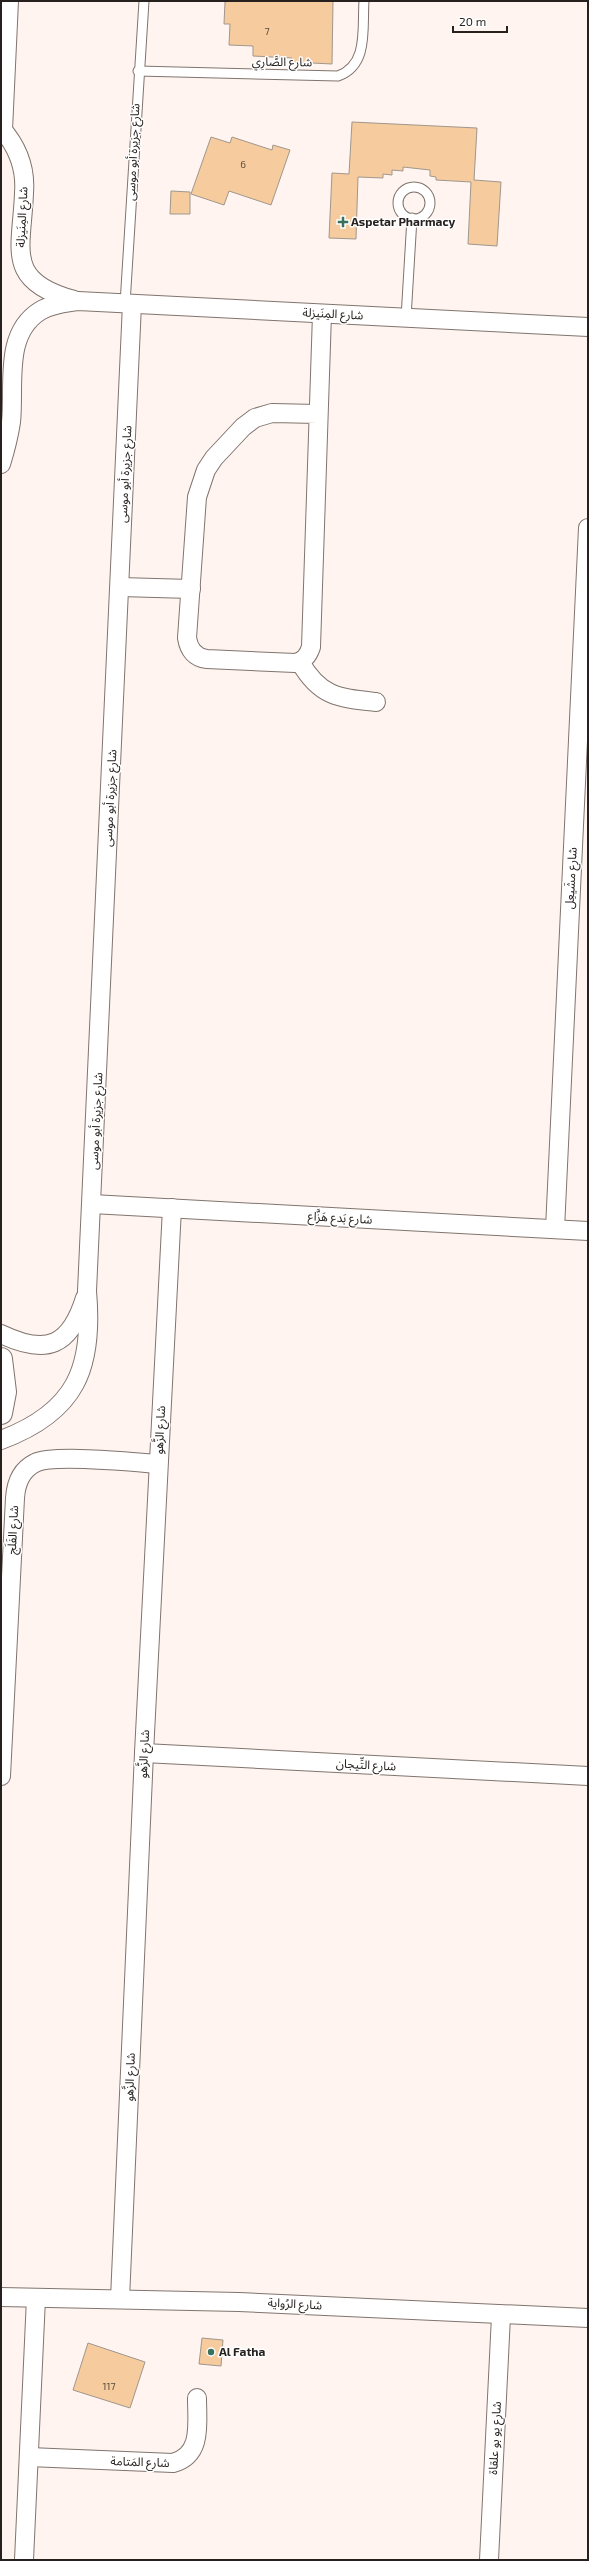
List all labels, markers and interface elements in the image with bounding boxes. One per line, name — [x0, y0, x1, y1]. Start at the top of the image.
scale bar — [453, 8, 507, 34]
text: 20 m — [459, 14, 486, 28]
house number: 7 — [264, 25, 270, 37]
street label: شارع الصَّارِي — [252, 53, 312, 72]
street label: شارع جزيرة أبو موسى — [122, 103, 145, 201]
house number: 6 — [240, 158, 246, 170]
street label: شارع المِنَيزلة — [12, 186, 33, 248]
place label: Aspetar Pharmacy — [351, 214, 456, 229]
marker: Aspetar Pharmacy — [338, 217, 348, 227]
street label: شارع المِنَيزلة — [302, 304, 364, 325]
street label: شارع جزيرة أبو موسى — [114, 425, 137, 523]
street label: شارع جزيرة أبو موسى — [99, 749, 122, 847]
street label: شارع مشَيعِل — [561, 847, 582, 909]
street label: شارع جزيرة أبو موسى — [85, 1072, 108, 1170]
street label: شارع بَدع هَزَّاع — [307, 1208, 373, 1229]
street label: شارع الزَّهو — [150, 1405, 170, 1455]
street label: شارع الفَلَج — [4, 1505, 23, 1555]
street label: شارع الزَّهو — [134, 1729, 154, 1779]
street label: شارع التِّيجان — [335, 1755, 397, 1776]
street label: شارع الزَّهو — [121, 2052, 140, 2102]
street label: شارع الرُواية — [267, 2295, 323, 2314]
place label: Al Fatha — [219, 2344, 266, 2358]
marker: Al Fatha — [206, 2347, 216, 2357]
house number: 117 — [102, 2380, 116, 2392]
street label: شارع يو بو علقاة — [485, 2401, 506, 2475]
street label: شارع المَتامة — [110, 2453, 170, 2472]

